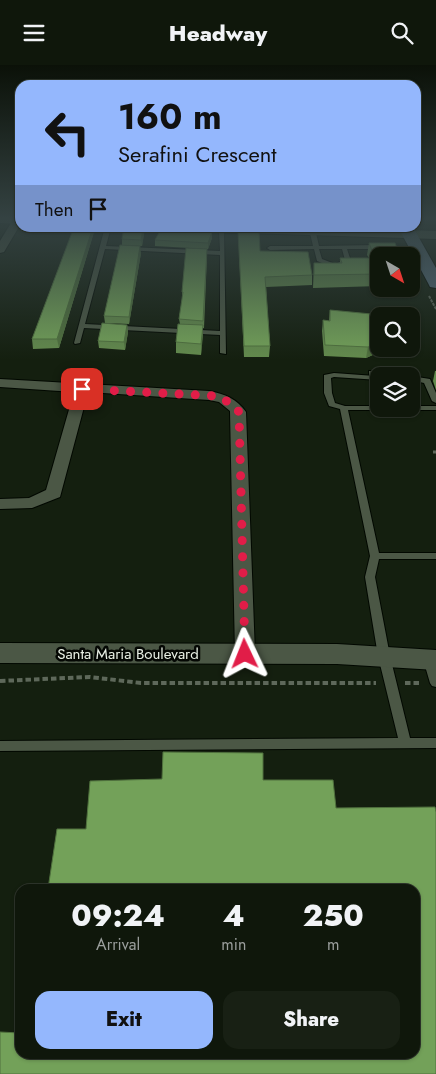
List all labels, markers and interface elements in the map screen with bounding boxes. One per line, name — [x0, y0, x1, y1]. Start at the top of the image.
text: Headway — [169, 17, 267, 49]
icon: menu — [20, 19, 48, 47]
icon: search — [388, 19, 416, 47]
text: 160 m — [118, 92, 222, 142]
icon: left — [35, 100, 100, 165]
text: Serafini Crescent — [118, 138, 277, 170]
icon: arrive — [84, 195, 112, 223]
text: Then — [35, 196, 74, 223]
north arrow — [370, 247, 420, 297]
map controls — [370, 247, 420, 417]
button: search — [370, 307, 420, 357]
button: layers — [370, 367, 420, 417]
pin — [61, 368, 103, 410]
icon: arrive — [68, 375, 96, 403]
position arrow — [218, 627, 270, 679]
street label: Santa Maria Boulevard — [57, 643, 199, 665]
text: 09:24 — [71, 894, 165, 937]
text: 4 — [223, 894, 245, 937]
text: 250 — [303, 894, 364, 937]
text: Arrival — [96, 933, 140, 956]
text: min — [221, 933, 246, 956]
text: m — [327, 933, 339, 956]
button: Exit — [35, 991, 213, 1049]
button: Share — [223, 991, 400, 1049]

